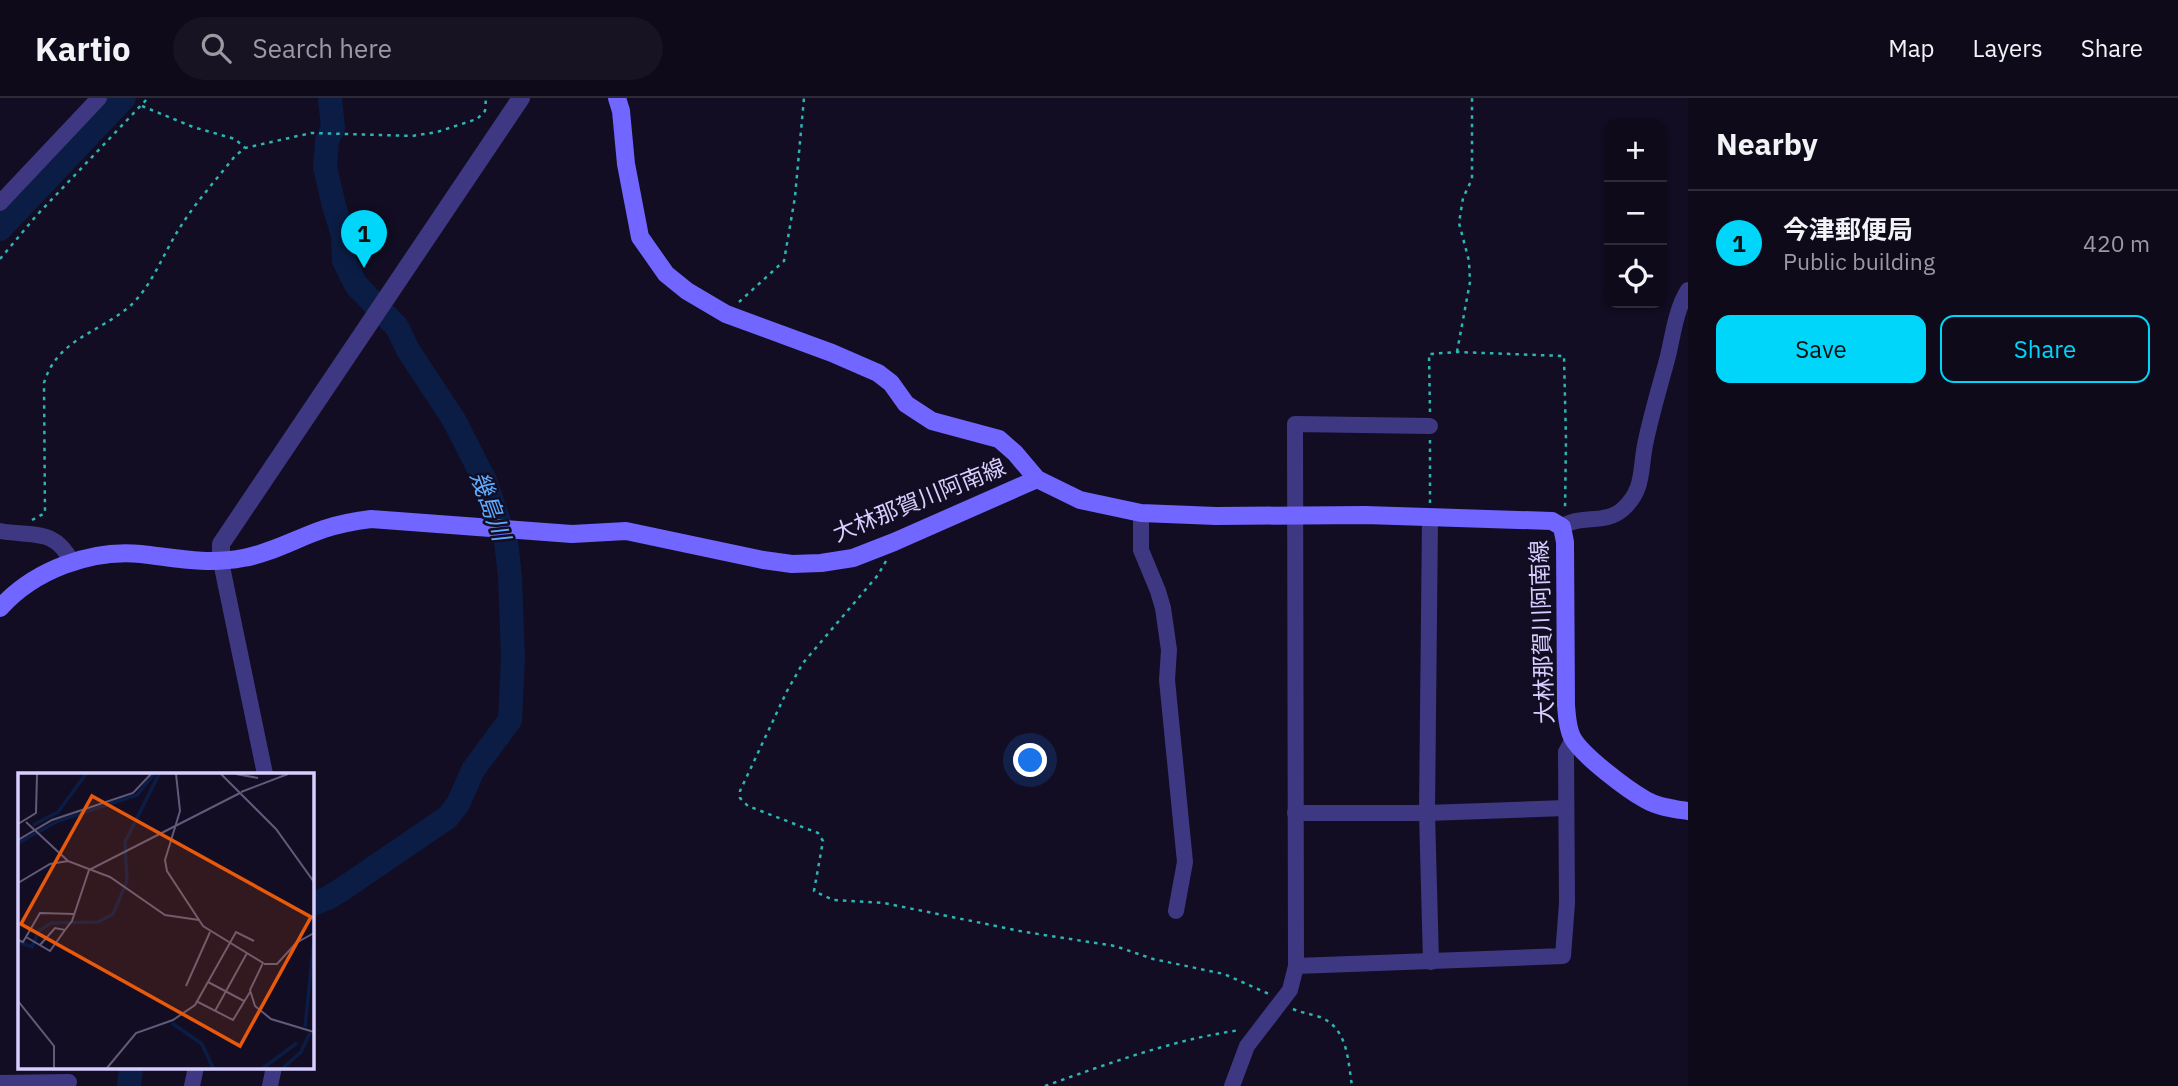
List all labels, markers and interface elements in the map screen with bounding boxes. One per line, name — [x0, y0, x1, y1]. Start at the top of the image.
search box — [173, 17, 663, 80]
text: Kartio — [35, 27, 131, 70]
icon: search — [197, 29, 235, 67]
text: Search here — [253, 31, 392, 65]
text: Map — [1888, 32, 1935, 64]
text: Layers — [1973, 32, 2043, 64]
text: Share — [2081, 32, 2143, 64]
map controls — [1604, 119, 1667, 308]
button: + — [1604, 119, 1667, 182]
text: Nearby — [1716, 124, 1818, 163]
button: − — [1604, 182, 1667, 245]
pin: 1 — [341, 210, 387, 268]
text: 今津郵便局 — [1783, 212, 1913, 246]
text: 1 — [1732, 228, 1746, 258]
text: 420 m — [2083, 228, 2150, 258]
button: locate — [1604, 245, 1667, 308]
text: Public building — [1783, 246, 1935, 276]
button: Save — [1716, 315, 1926, 383]
button: Share — [1940, 315, 2150, 383]
street label: 大林那賀川阿南線 — [828, 451, 1010, 547]
water label: 幾島川 — [464, 466, 519, 548]
street label: 大林那賀川阿南線 — [1523, 540, 1559, 725]
your location — [1013, 743, 1047, 777]
inset map — [18, 773, 313, 1068]

